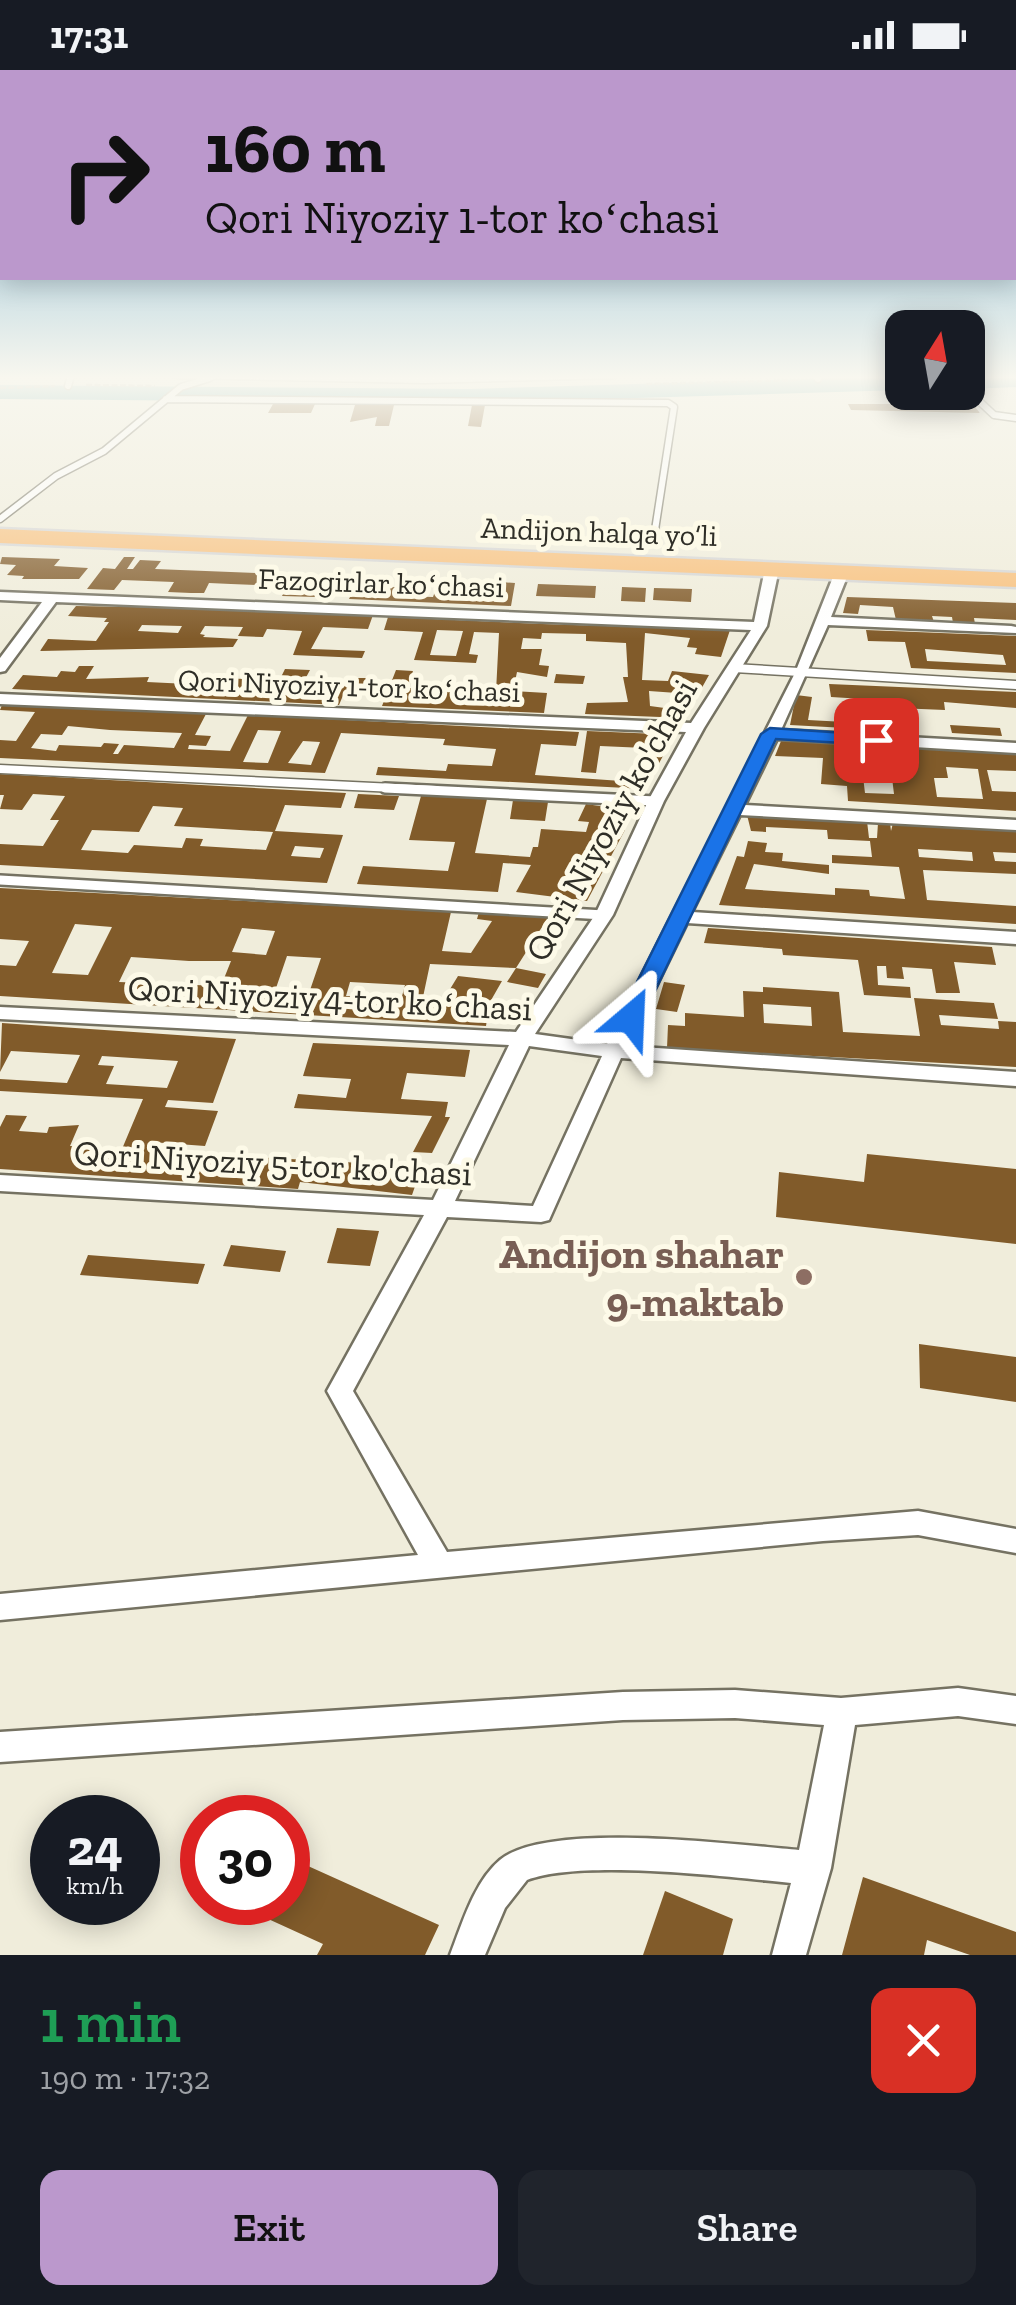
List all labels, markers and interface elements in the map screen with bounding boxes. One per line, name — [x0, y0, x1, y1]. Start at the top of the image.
text: 17:31 — [50, 12, 128, 58]
text: 160 m — [205, 106, 386, 190]
icon: right — [40, 110, 170, 240]
text: Qori Niyoziy 1-tor koʻchasi — [205, 191, 719, 245]
north arrow — [885, 310, 985, 410]
map controls — [885, 310, 985, 410]
street label: Andijon halqa yo‘li — [480, 510, 718, 554]
street label: Fazogirlar koʻchasi — [257, 561, 505, 605]
street label: Qori Niyoziy 1-tor koʻchasi — [177, 662, 521, 710]
street label: Qori Niyoziy ko'chasi — [516, 671, 706, 968]
pin — [834, 698, 919, 783]
icon: arrive — [849, 713, 904, 768]
street label: Qori Niyoziy 4-tor koʻchasi — [127, 966, 534, 1030]
position arrow — [579, 966, 683, 1070]
street label: Qori Niyoziy 5-tor ko'chasi — [73, 1132, 473, 1194]
place label: Andijon shahar 9-maktab — [499, 1228, 784, 1327]
marker: Andijon shahar 9-maktab — [793, 1266, 815, 1288]
speed limit sign: 30 — [180, 1795, 310, 1925]
text: 24 — [67, 1818, 123, 1878]
text: km/h — [66, 1870, 124, 1900]
text: 1 min — [40, 1985, 181, 2057]
button: close — [871, 1988, 976, 2093]
text: 190 m · 17:32 — [40, 2059, 210, 2097]
button: Exit — [40, 2170, 498, 2285]
button: Share — [518, 2170, 976, 2285]

